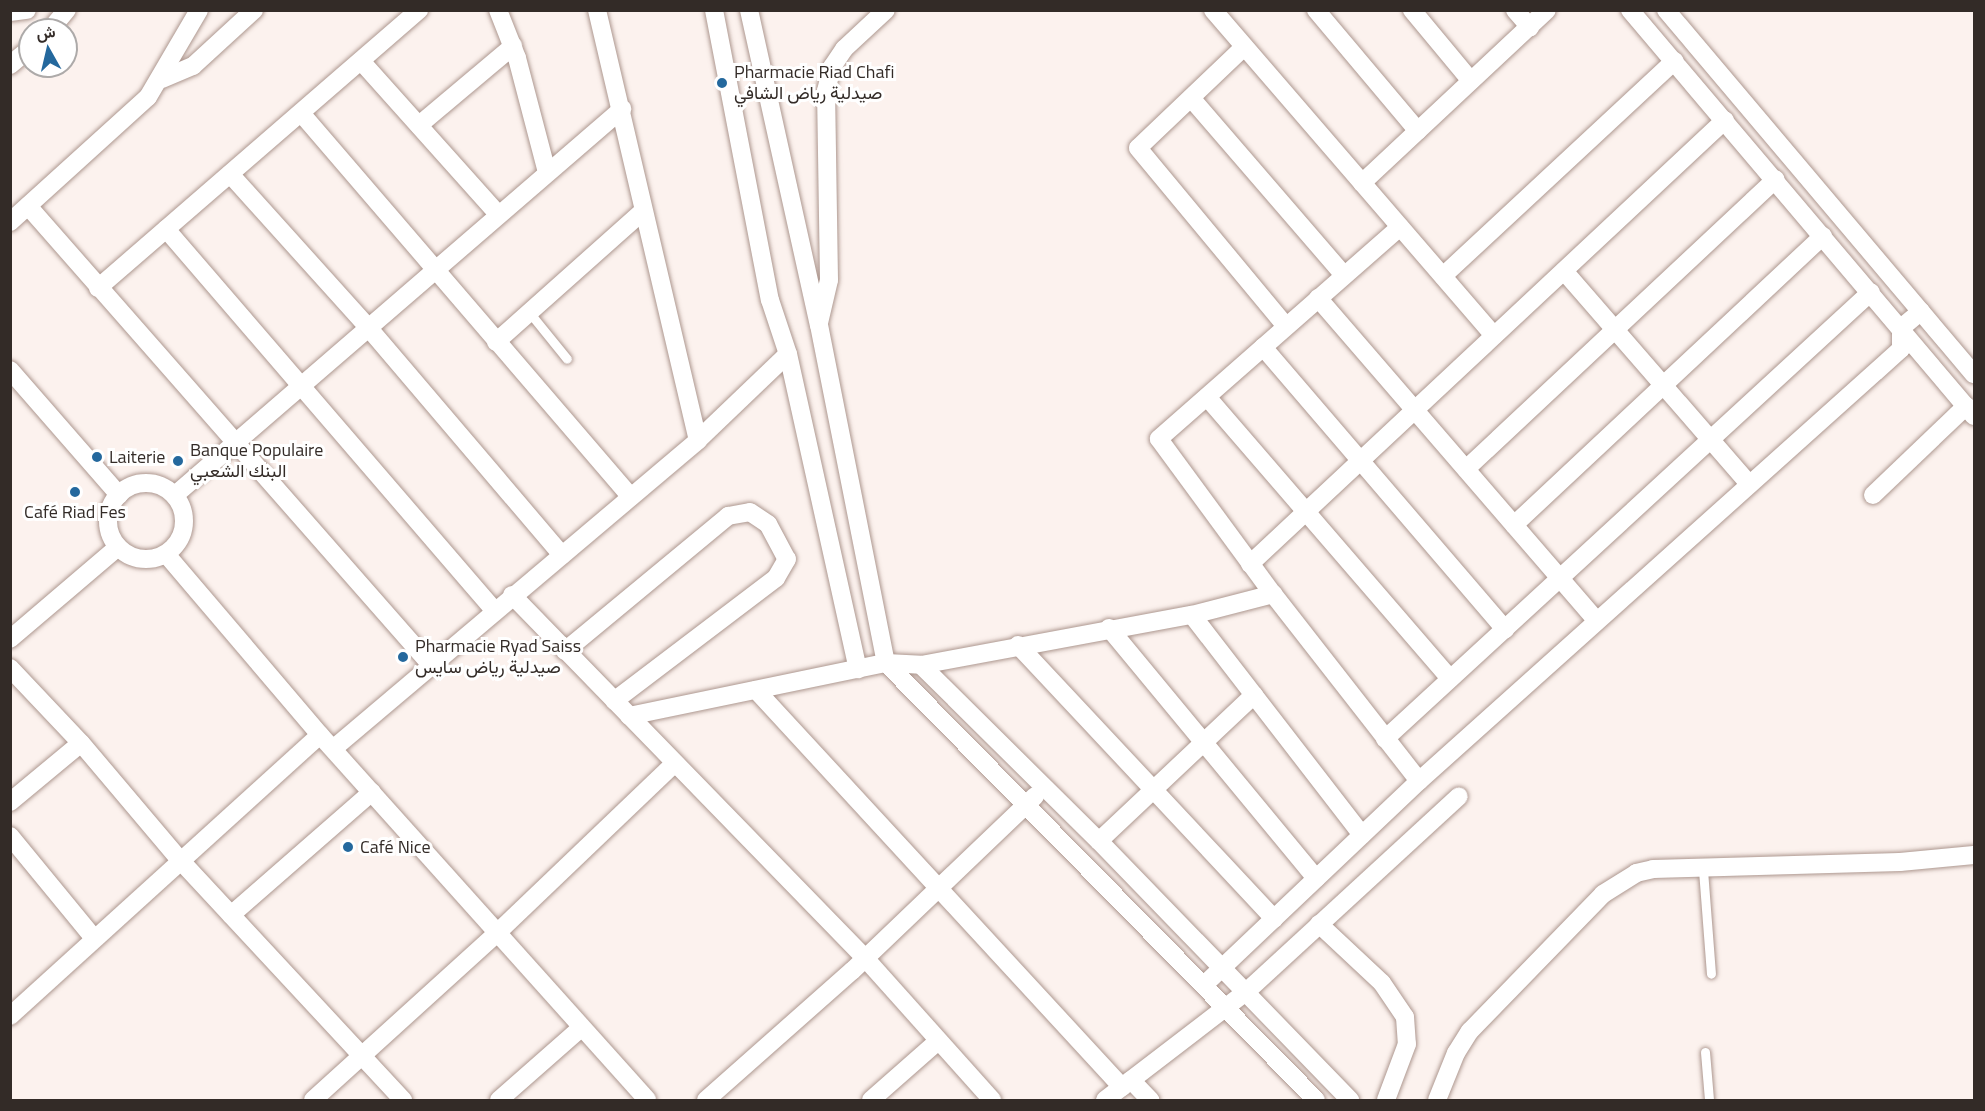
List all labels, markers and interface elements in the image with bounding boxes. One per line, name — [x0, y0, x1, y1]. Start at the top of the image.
north arrow — [18, 18, 78, 78]
text: ش — [35, 19, 57, 45]
place label: Pharmacie Riad Chafi صيدلية رياض الشافي — [734, 62, 894, 104]
marker: Pharmacie Riad Chafi صيدلية رياض الشافي — [715, 76, 729, 90]
place label: Banque Populaire البنك الشعبي — [190, 440, 323, 482]
place label: Laiterie — [109, 446, 165, 468]
marker: Laiterie — [90, 450, 104, 464]
marker: Banque Populaire البنك الشعبي — [171, 454, 185, 468]
marker: Café Riad Fes — [68, 485, 82, 499]
place label: Café Riad Fes — [24, 501, 126, 523]
place label: Pharmacie Ryad Saiss صيدلية رياض سايس — [415, 636, 581, 678]
marker: Pharmacie Ryad Saiss صيدلية رياض سايس — [396, 650, 410, 664]
place label: Café Nice — [360, 836, 431, 858]
marker: Café Nice — [341, 840, 355, 854]

